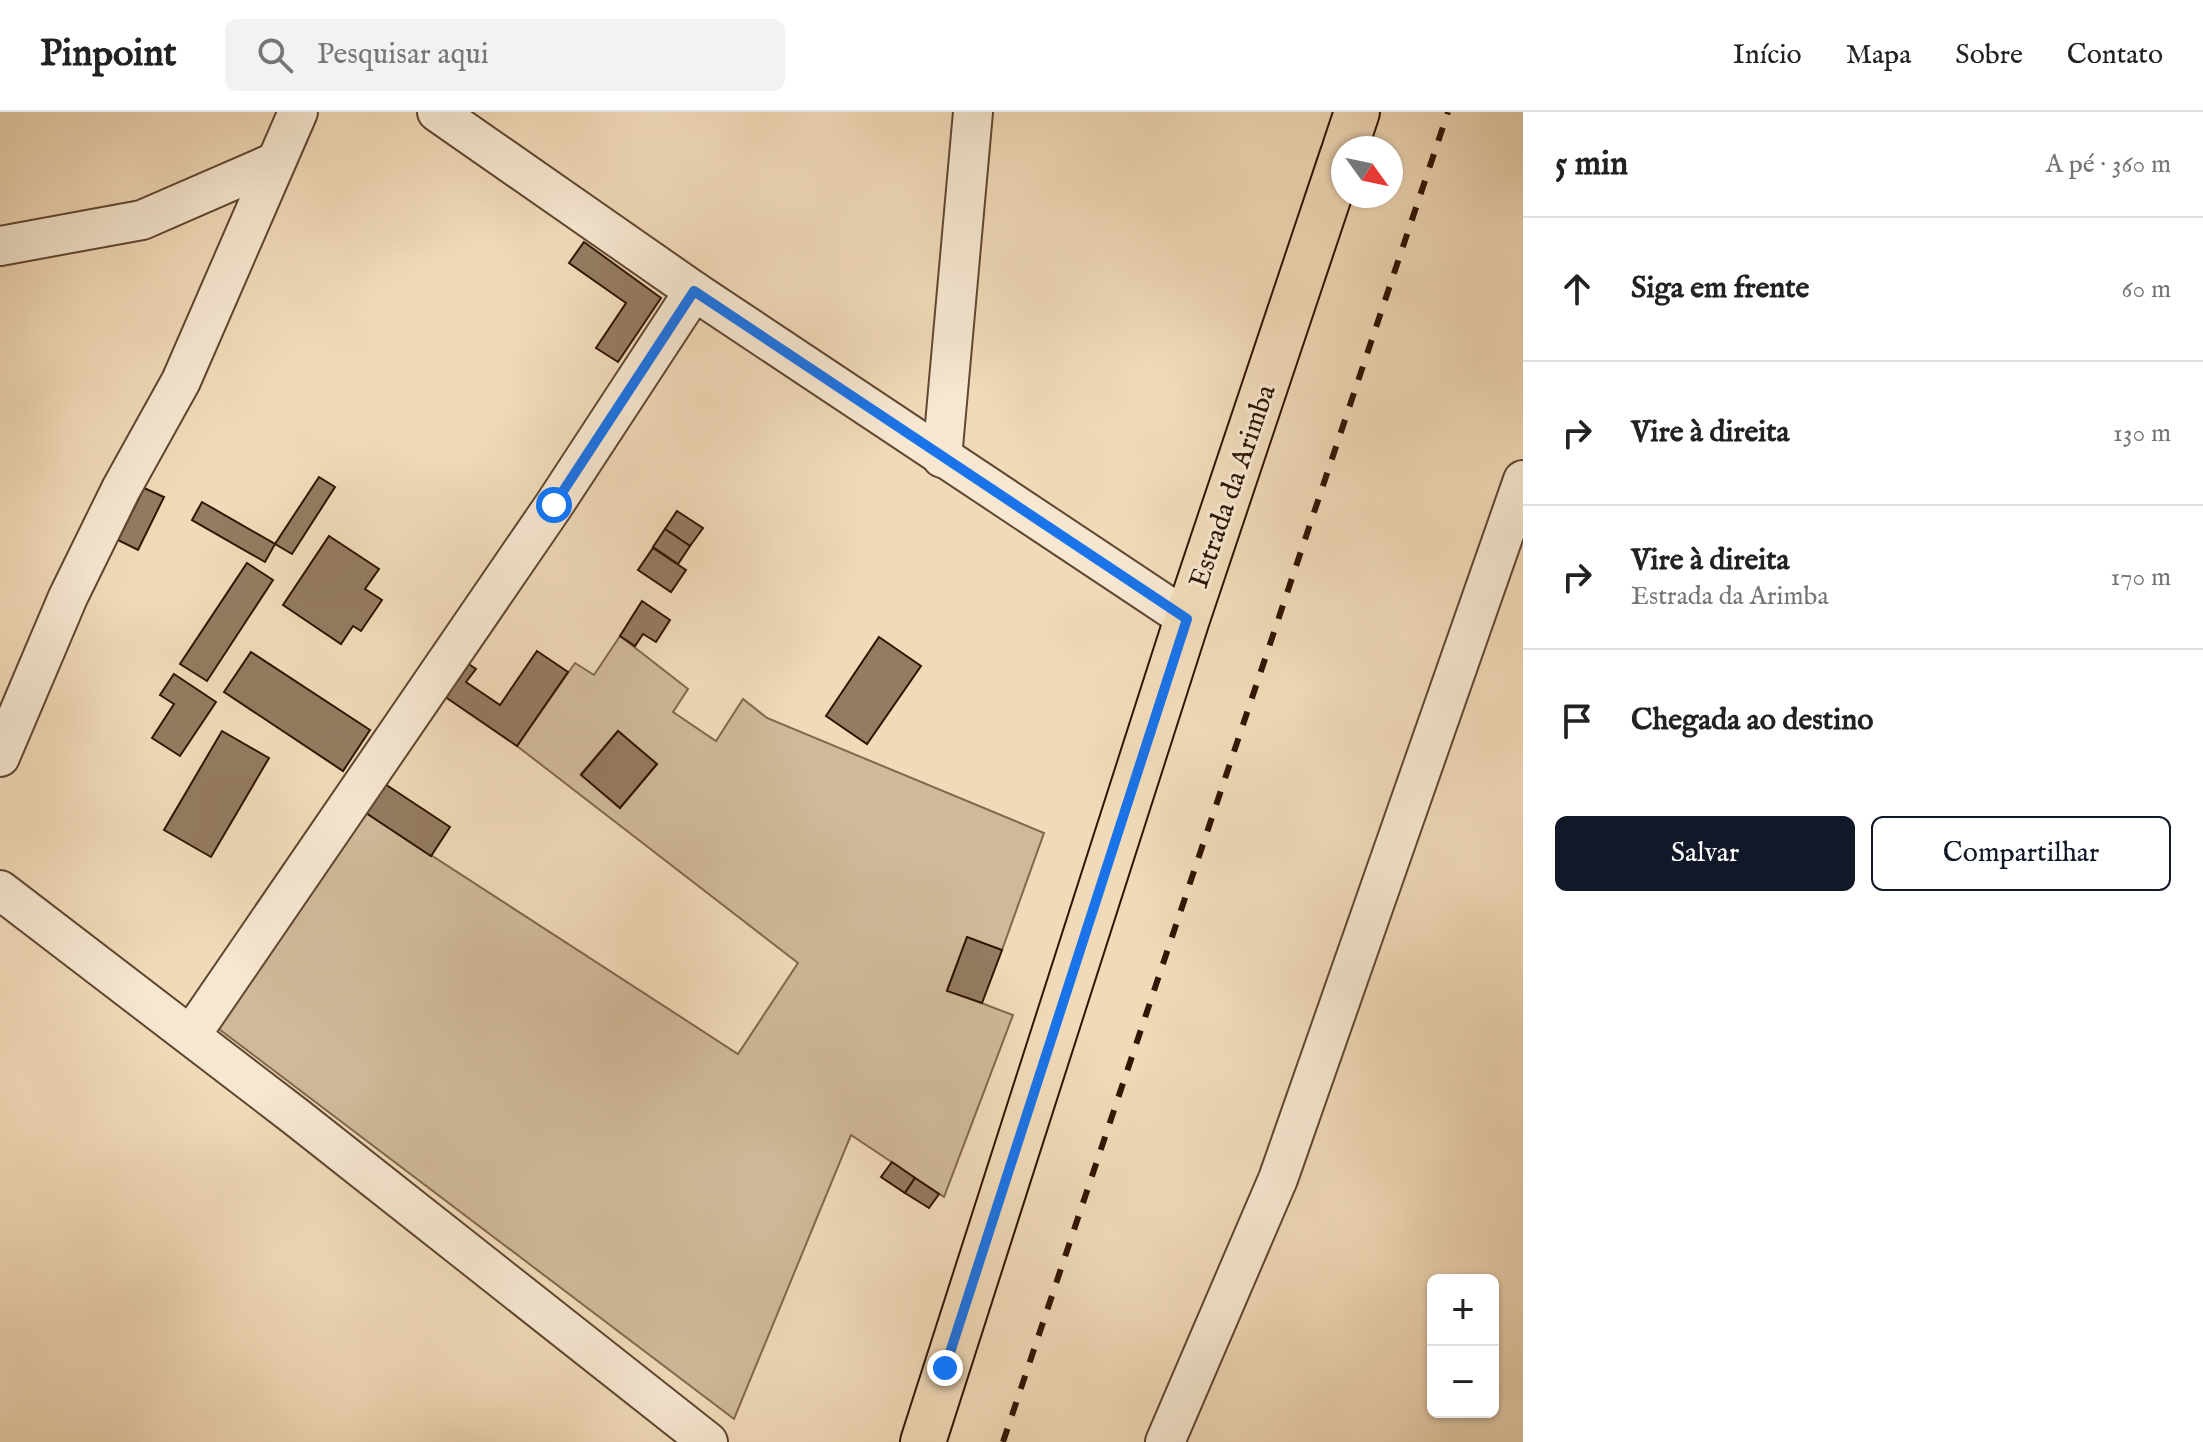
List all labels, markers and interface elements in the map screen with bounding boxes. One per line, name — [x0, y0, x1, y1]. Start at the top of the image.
search box — [225, 19, 785, 91]
text: Pinpoint — [40, 31, 177, 79]
icon: search — [253, 33, 297, 77]
text: Pesquisar aqui — [317, 36, 489, 74]
text: Início — [1733, 38, 1802, 73]
text: Mapa — [1846, 38, 1911, 73]
text: Sobre — [1955, 38, 2023, 73]
text: Contato — [2067, 38, 2163, 73]
north arrow — [1331, 136, 1403, 208]
text: 5 min — [1555, 143, 1628, 186]
text: A pé · 360 m — [2045, 148, 2171, 181]
icon: ahead — [1555, 267, 1599, 311]
text: Siga em frente — [1631, 270, 1809, 308]
text: 60 m — [2122, 273, 2171, 306]
street label: Estrada da Arimba — [1182, 380, 1285, 593]
icon: right — [1555, 411, 1599, 455]
text: Vire à direita — [1631, 414, 1790, 452]
text: 130 m — [2113, 417, 2171, 450]
route start — [536, 487, 572, 523]
text: Vire à direita — [1631, 542, 1790, 580]
icon: right — [1555, 555, 1599, 599]
text: 170 m — [2111, 561, 2171, 594]
text: Estrada da Arimba — [1631, 580, 1829, 613]
icon: arrive — [1555, 699, 1599, 743]
text: Chegada ao destino — [1631, 702, 1873, 740]
button: Salvar — [1555, 816, 1855, 891]
button: Compartilhar — [1871, 816, 2171, 891]
map controls — [1427, 1274, 1499, 1418]
button: + — [1427, 1274, 1499, 1346]
button: − — [1427, 1346, 1499, 1418]
route end — [927, 1350, 963, 1386]

